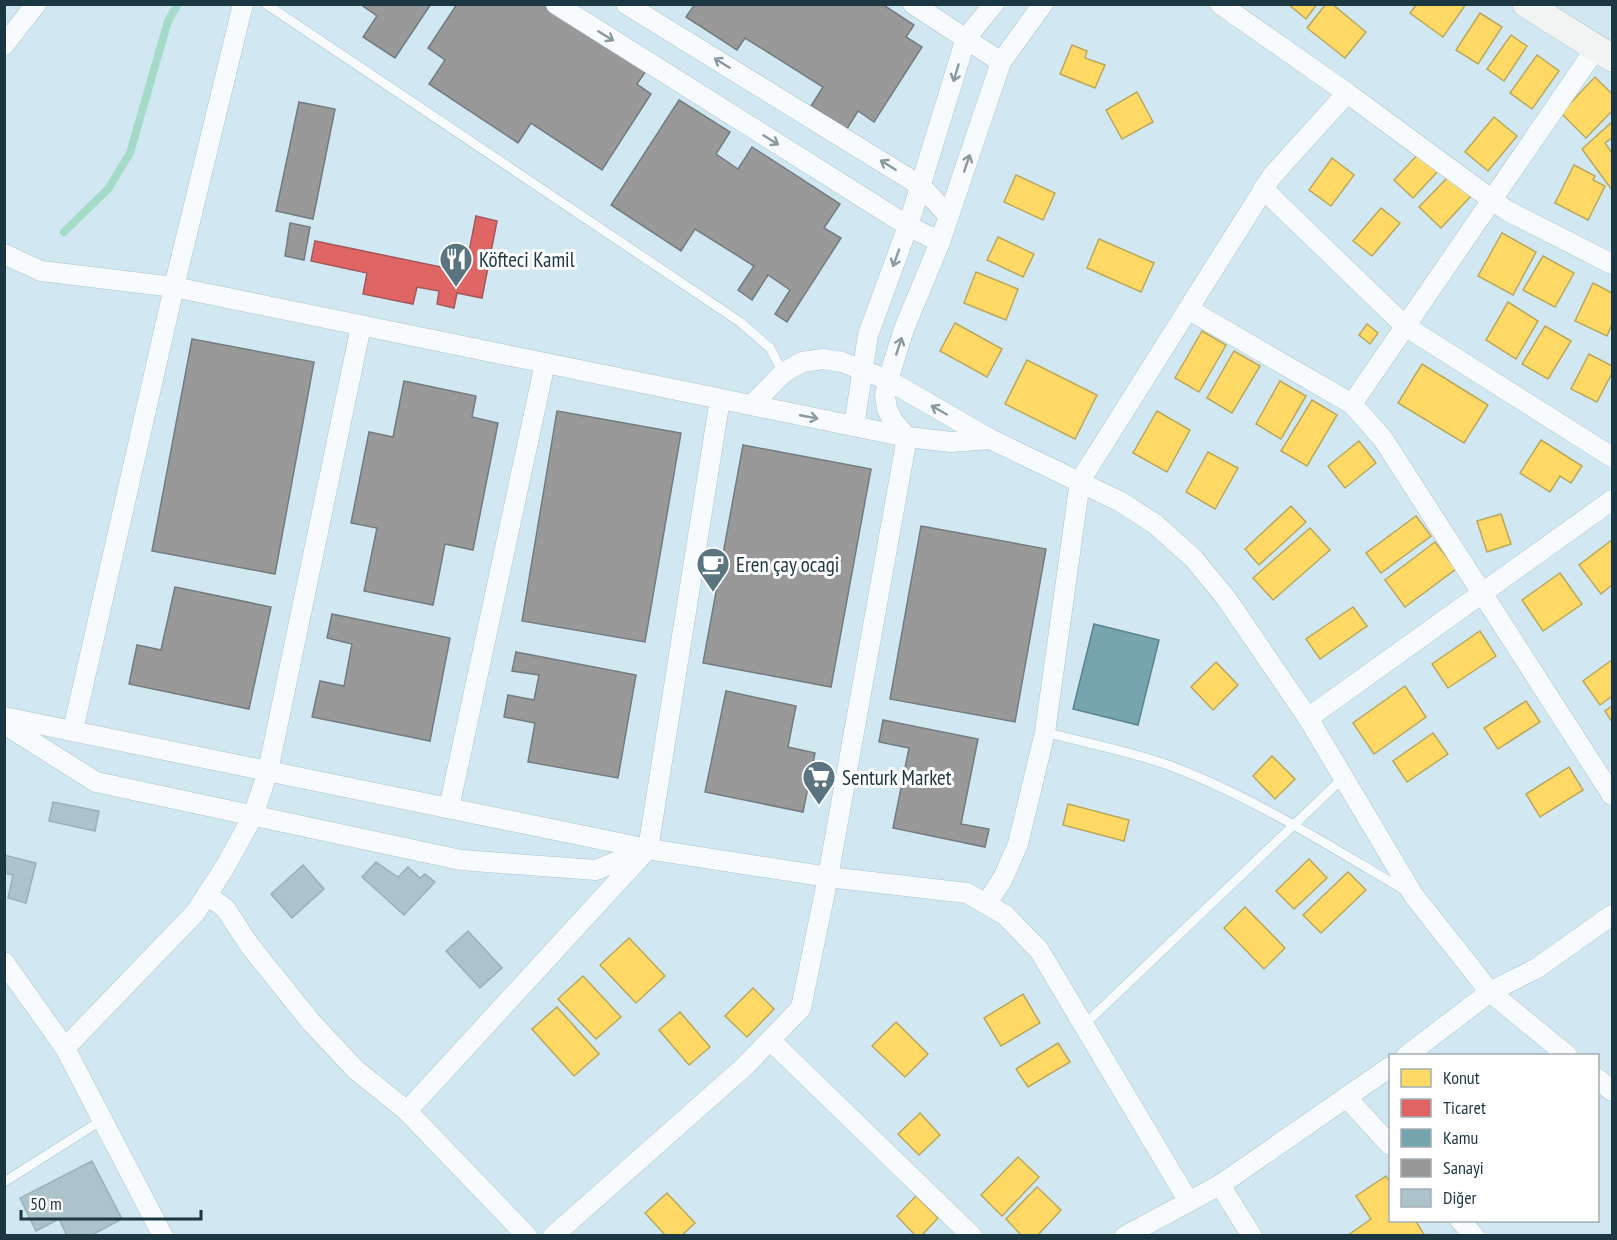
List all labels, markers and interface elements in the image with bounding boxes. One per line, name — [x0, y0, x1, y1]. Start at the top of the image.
one-way arrow — [597, 30, 614, 42]
one-way arrow — [714, 57, 731, 69]
one-way arrow — [949, 63, 960, 82]
one-way arrow — [762, 134, 779, 146]
one-way arrow — [962, 154, 973, 173]
one-way arrow — [880, 159, 897, 171]
restaurant icon: Köfteci Kamil — [438, 241, 474, 288]
place label: Köfteci Kamil — [479, 246, 575, 273]
one-way arrow — [890, 249, 901, 267]
one-way arrow — [894, 337, 905, 356]
one-way arrow — [931, 404, 948, 416]
one-way arrow — [799, 412, 819, 423]
cafe icon: Eren çay ocagi — [695, 546, 731, 593]
place label: Eren çay ocagi — [736, 551, 839, 578]
supermarket icon: Senturk Market — [801, 759, 837, 806]
place label: Senturk Market — [842, 764, 952, 791]
legend — [1389, 1054, 1599, 1222]
text: Konut — [1443, 1066, 1480, 1089]
text: Ticaret — [1443, 1096, 1486, 1119]
text: Kamu — [1443, 1126, 1478, 1149]
text: Sanayi — [1443, 1156, 1484, 1179]
scale bar — [21, 1183, 201, 1221]
text: Diğer — [1443, 1186, 1477, 1209]
text: 50 m — [30, 1192, 62, 1215]

